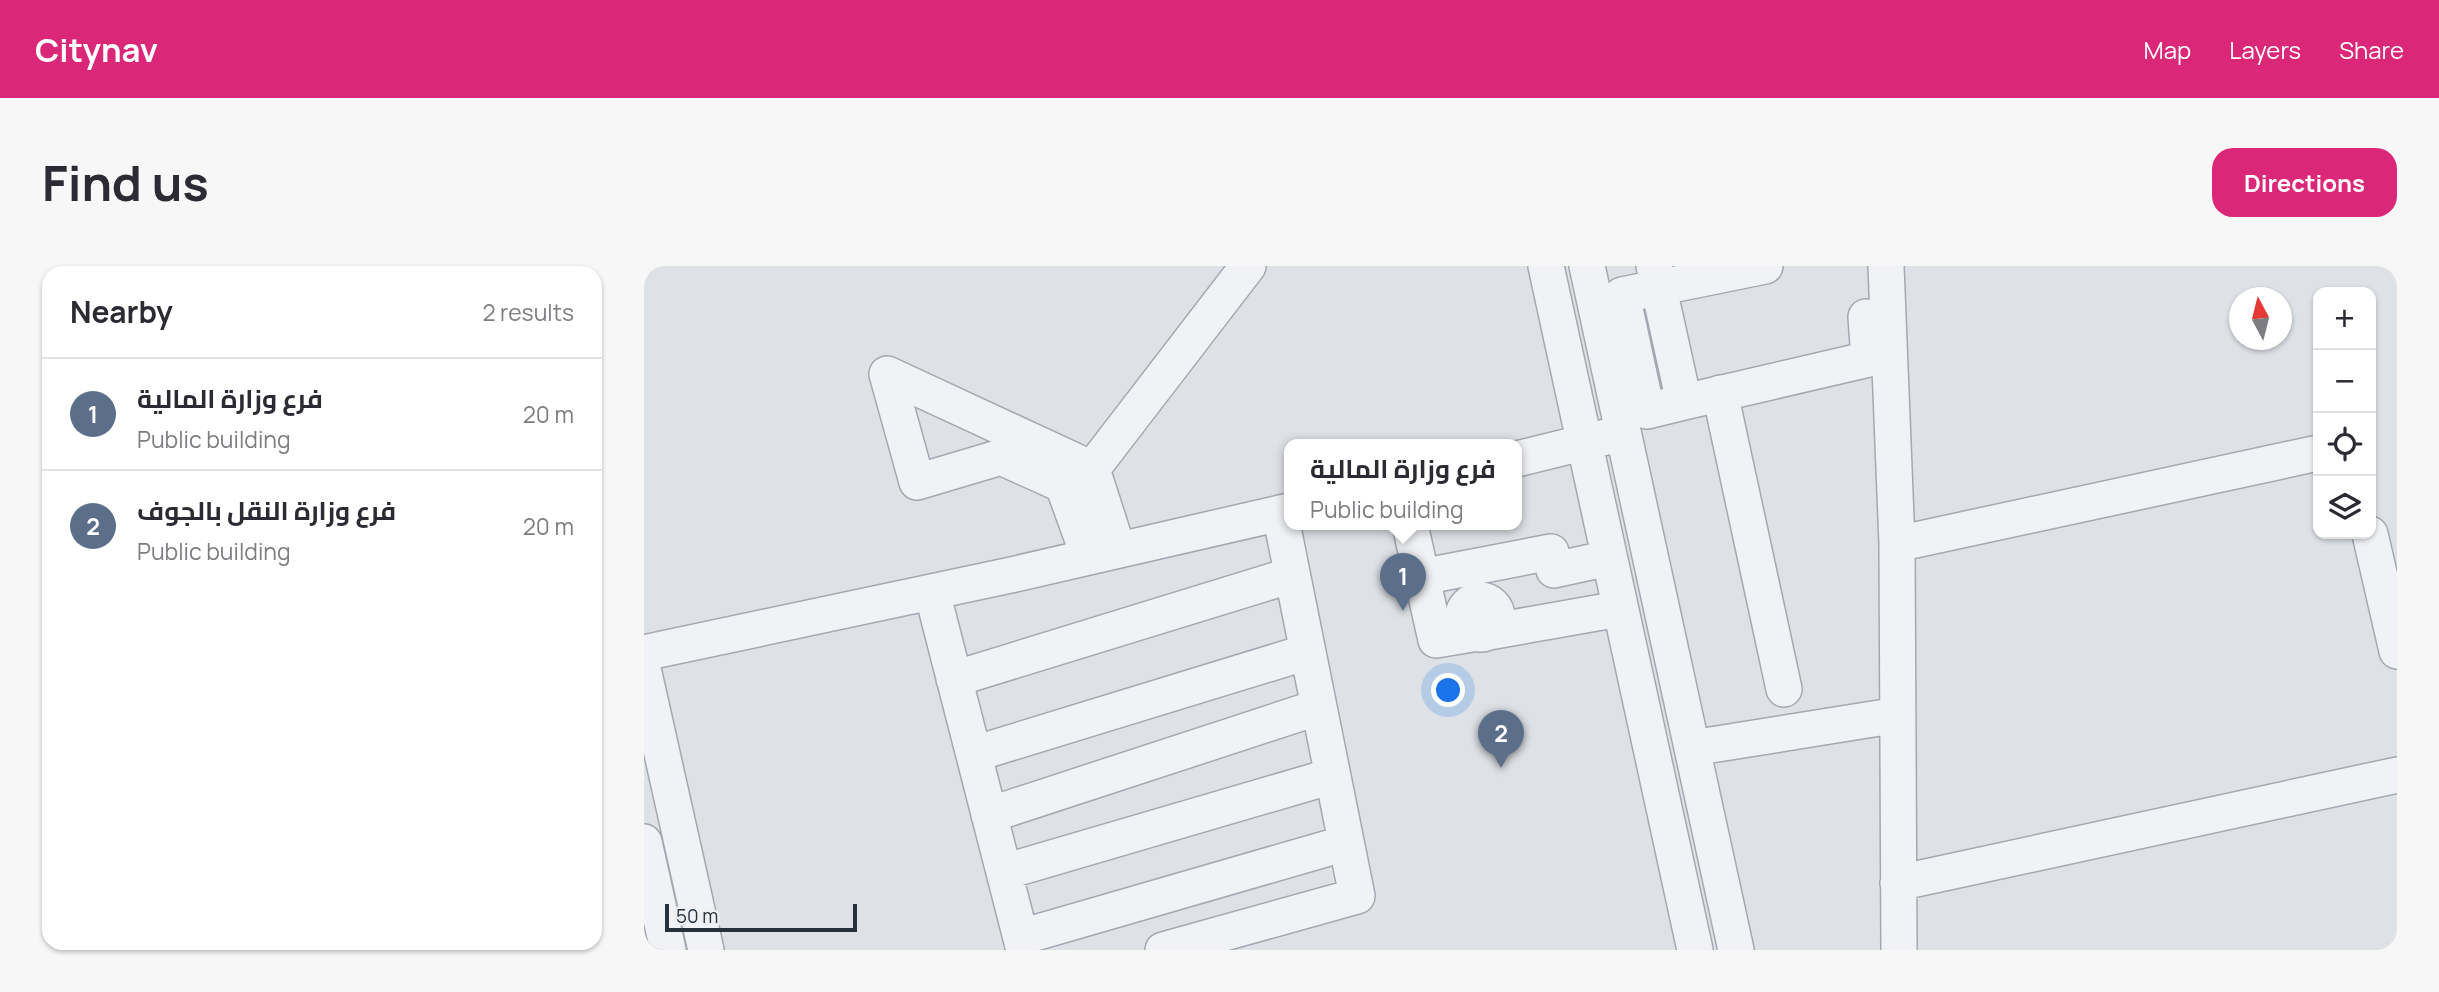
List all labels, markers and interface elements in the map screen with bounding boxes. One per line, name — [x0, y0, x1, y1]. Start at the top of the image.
text: Citynav — [35, 27, 158, 72]
text: Map — [2144, 33, 2191, 66]
text: Layers — [2229, 33, 2301, 66]
text: Share — [2339, 33, 2404, 66]
button: Directions — [2212, 148, 2397, 217]
text: Find us — [42, 149, 209, 216]
north arrow — [2229, 287, 2292, 350]
map controls — [2313, 287, 2376, 539]
button: + — [2313, 287, 2376, 350]
text: Nearby — [70, 291, 173, 332]
text: 2 results — [482, 296, 574, 328]
button: − — [2313, 350, 2376, 413]
text: فرع وزارة المالية — [137, 380, 323, 416]
text: 1 — [88, 398, 98, 430]
text: 20 m — [523, 398, 574, 430]
button: locate — [2313, 413, 2376, 476]
text: Public building — [137, 423, 291, 455]
popup — [1284, 439, 1522, 530]
text: فرع وزارة المالية — [1310, 450, 1496, 486]
button: layers — [2313, 476, 2376, 539]
text: فرع وزارة النقل بالجوف — [137, 492, 396, 528]
text: Public building — [1310, 493, 1464, 525]
text: 2 — [86, 510, 100, 542]
text: 20 m — [523, 510, 574, 542]
text: Public building — [137, 535, 291, 567]
pin: 1 — [1380, 553, 1426, 611]
your location — [1431, 673, 1465, 707]
pin: 2 — [1478, 710, 1524, 768]
scale bar — [665, 901, 858, 933]
text: 50 m — [676, 903, 718, 929]

